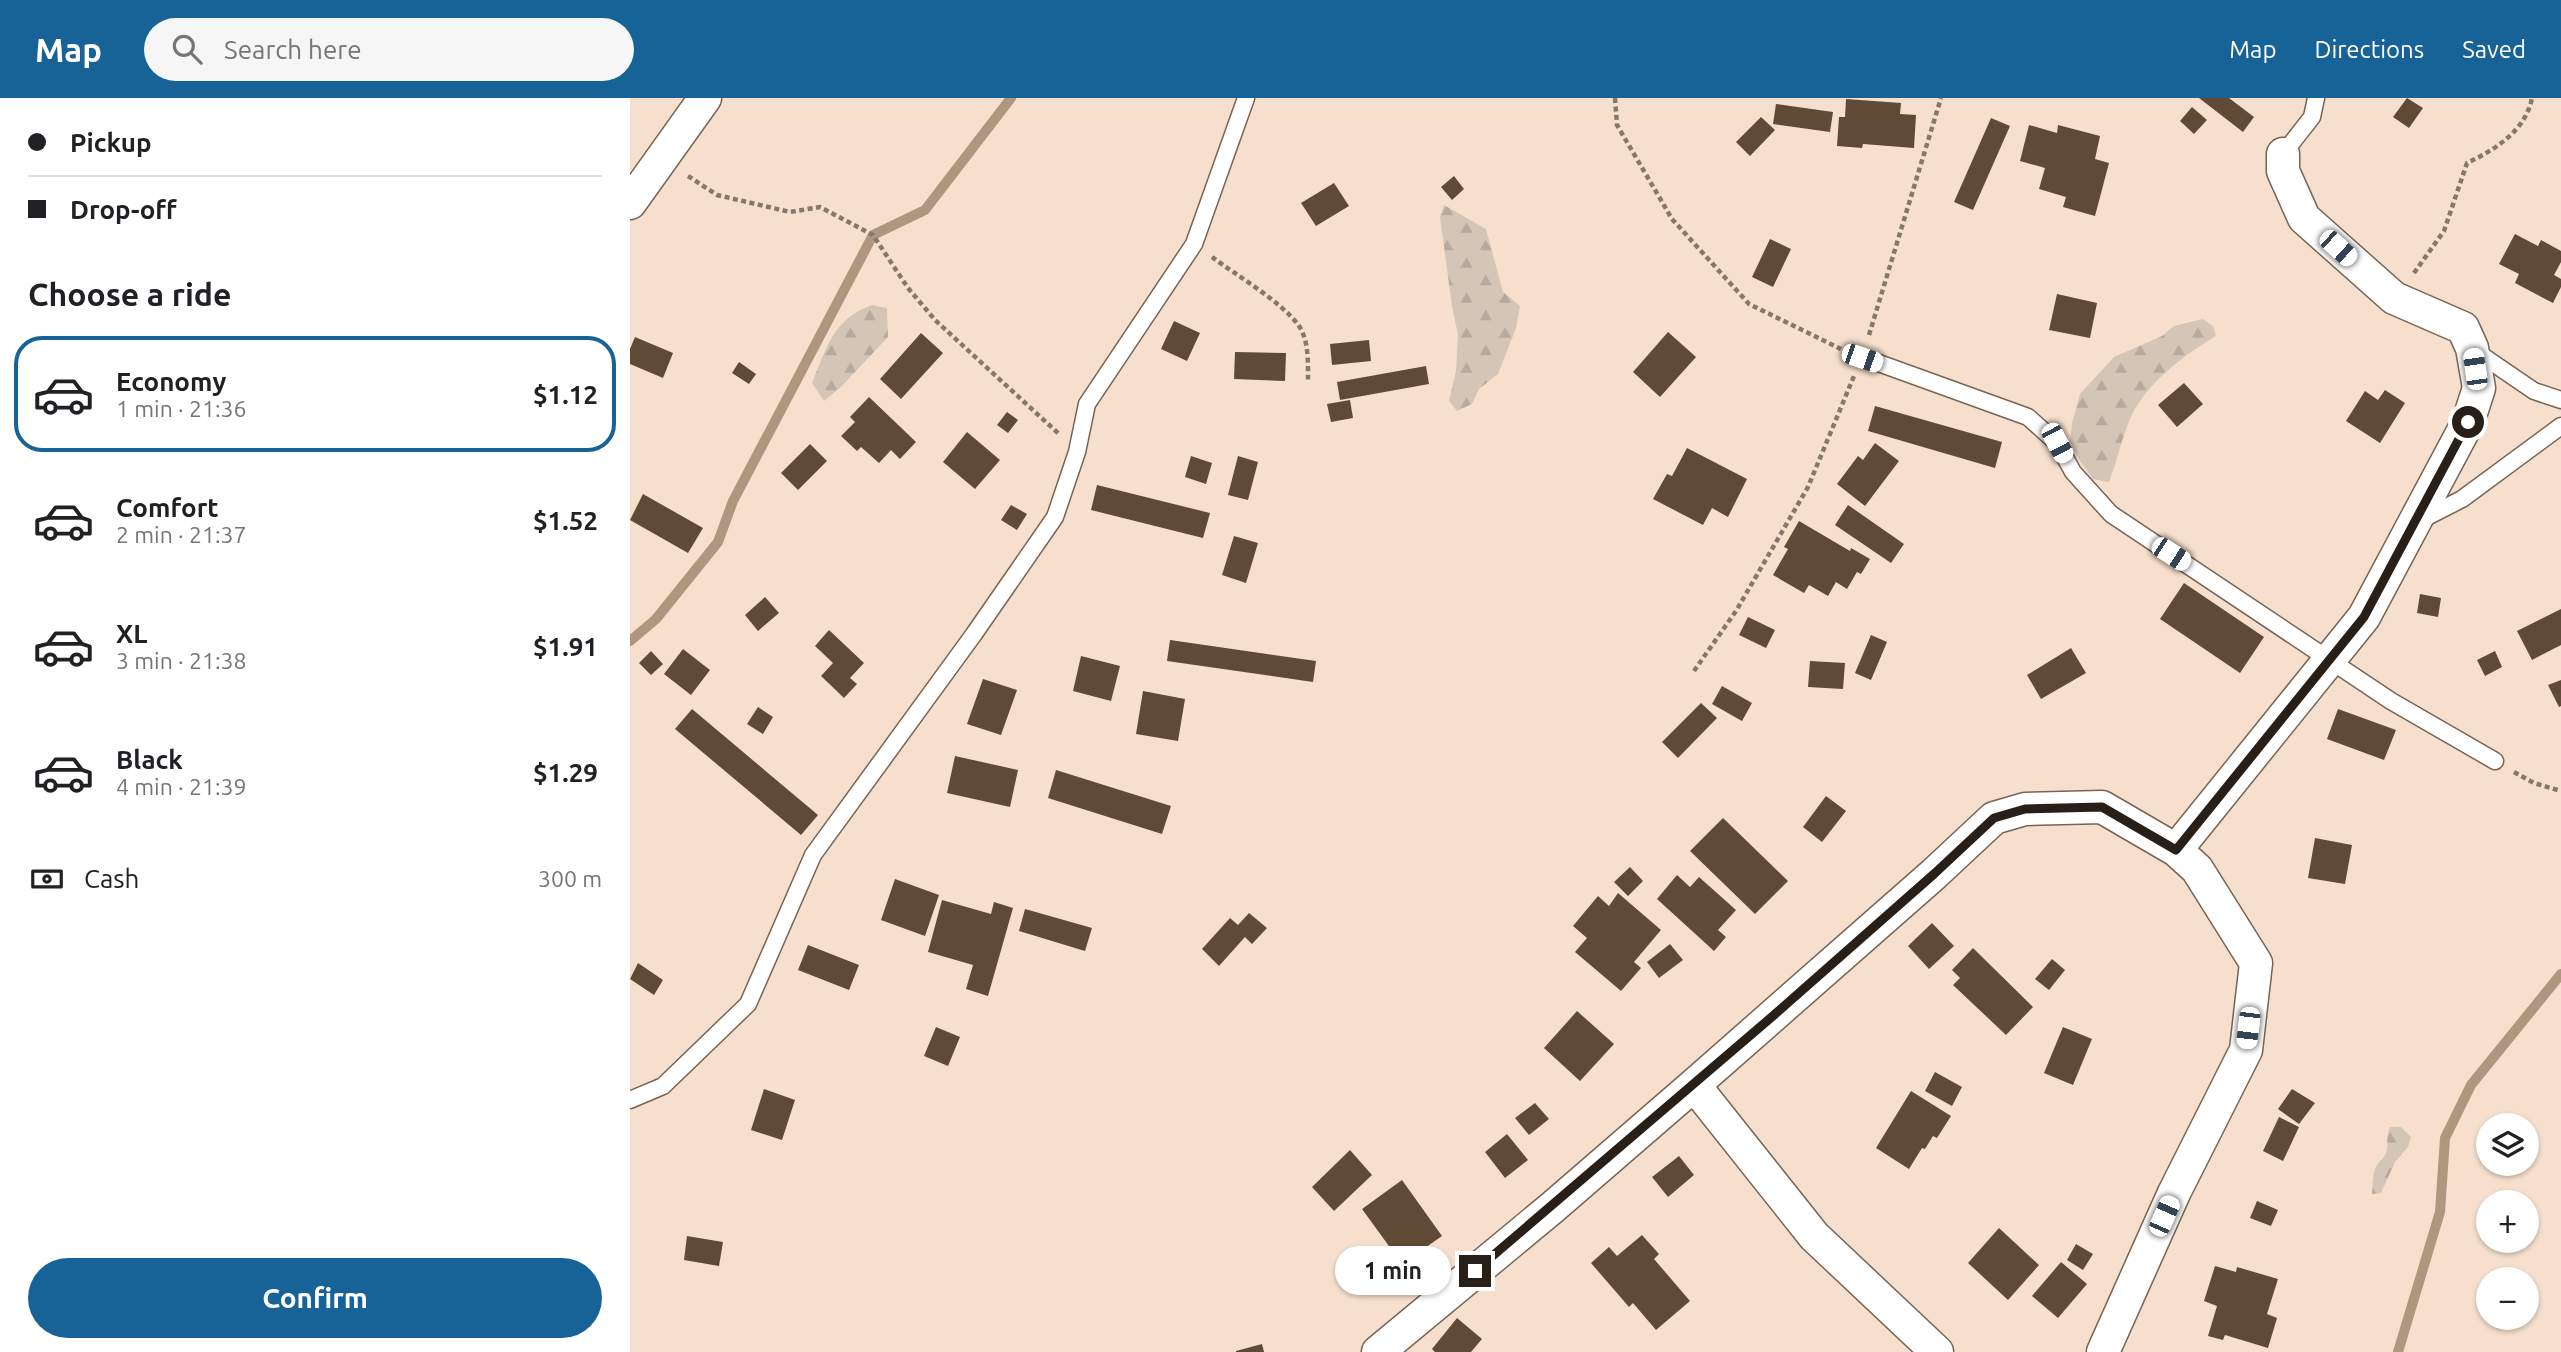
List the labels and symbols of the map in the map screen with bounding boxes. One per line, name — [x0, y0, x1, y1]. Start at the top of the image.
car — [2316, 226, 2361, 270]
car — [1839, 341, 1886, 375]
car — [2462, 347, 2489, 391]
route start — [2452, 406, 2484, 438]
car — [2038, 420, 2077, 466]
car — [2148, 534, 2195, 574]
car — [2236, 1006, 2261, 1050]
car — [2146, 1193, 2183, 1239]
callout: 1 min — [1335, 1246, 1450, 1296]
route end — [1459, 1255, 1491, 1287]

